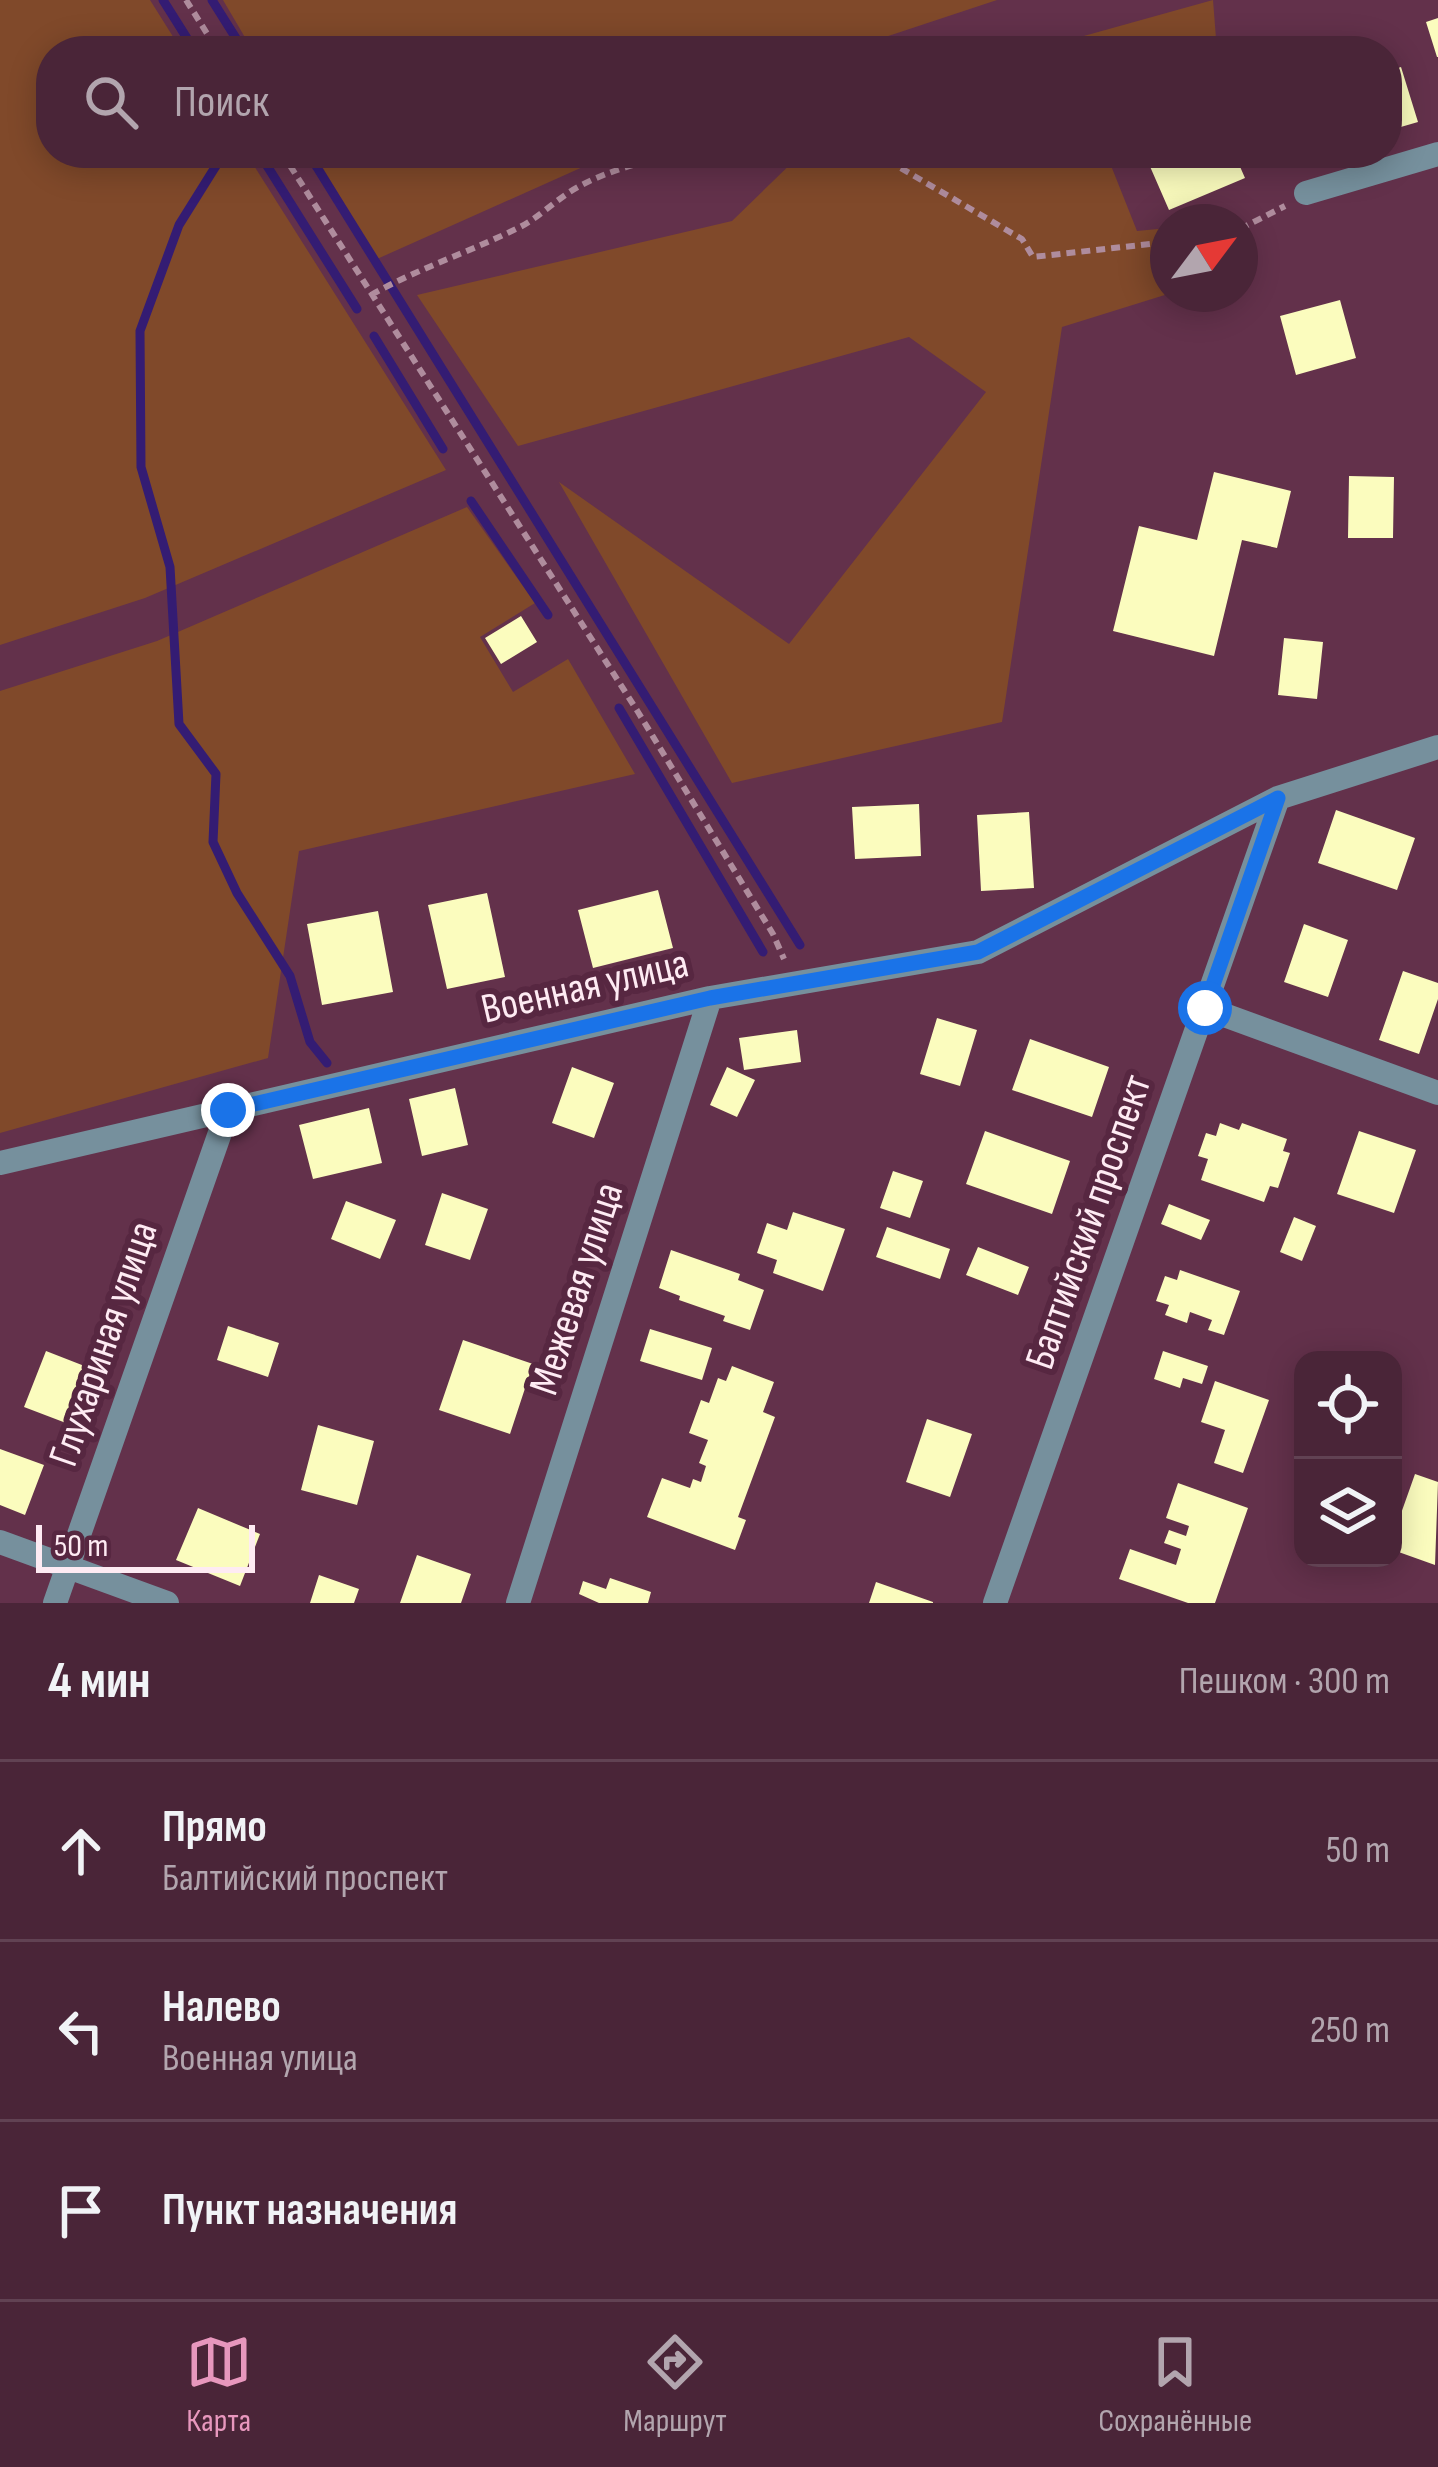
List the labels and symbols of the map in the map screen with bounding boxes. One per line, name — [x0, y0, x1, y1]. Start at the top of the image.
north arrow — [1150, 204, 1258, 312]
street label: Военная улица — [477, 938, 693, 1036]
route start — [1178, 981, 1232, 1035]
street label: Балтийский проспект — [1015, 1068, 1163, 1376]
route end — [201, 1083, 255, 1137]
street label: Межевая улица — [519, 1177, 635, 1401]
street label: Глухариная улица — [38, 1215, 170, 1473]
scale bar — [36, 1519, 255, 1572]

